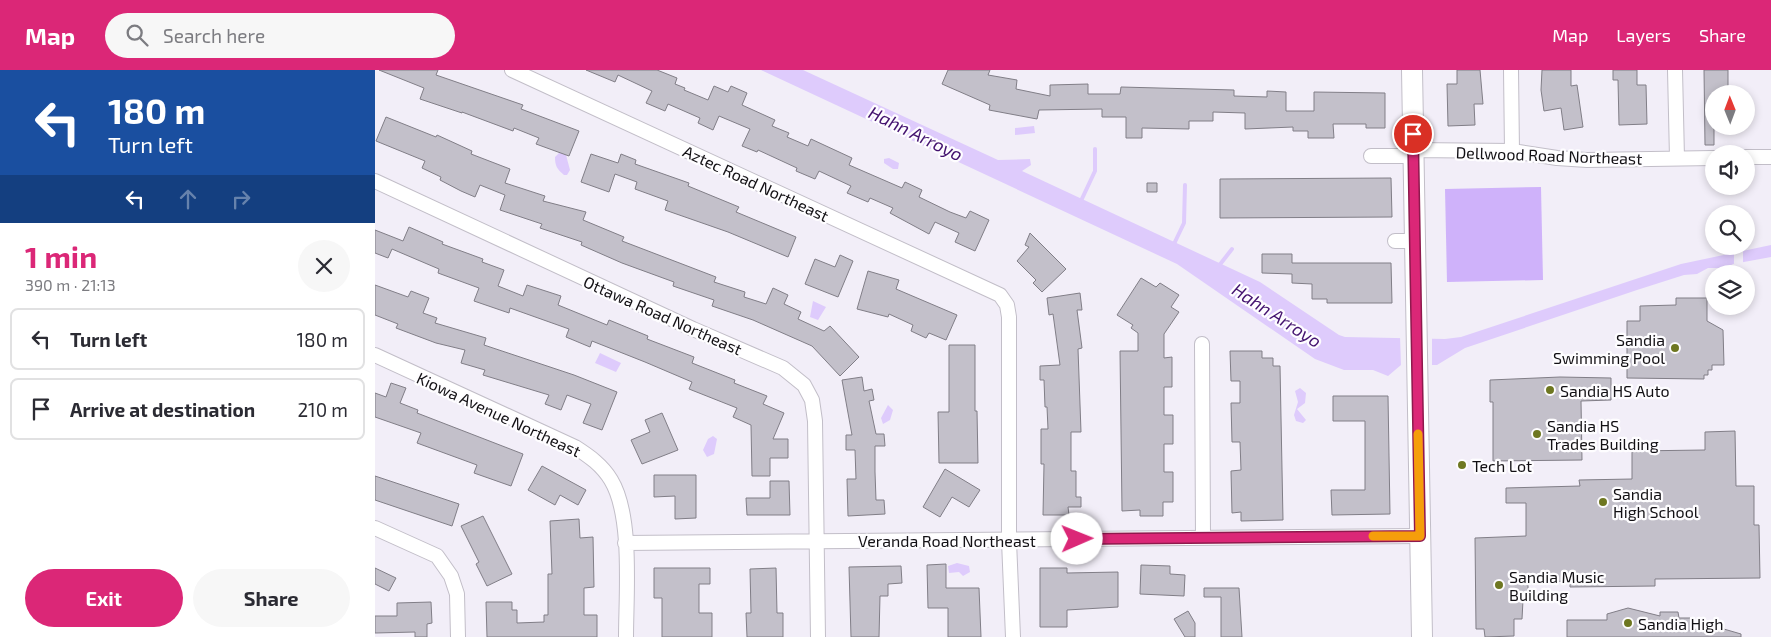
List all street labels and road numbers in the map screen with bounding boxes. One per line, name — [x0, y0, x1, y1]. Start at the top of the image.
street label: Aztec Road Northeast — [680, 141, 832, 225]
street label: Dellwood Road Northeast — [1455, 142, 1643, 168]
street label: Ottawa Road Northeast — [581, 271, 745, 359]
street label: Kiowa Avenue Northeast — [414, 368, 584, 460]
street label: Veranda Road Northeast — [858, 531, 1036, 550]

